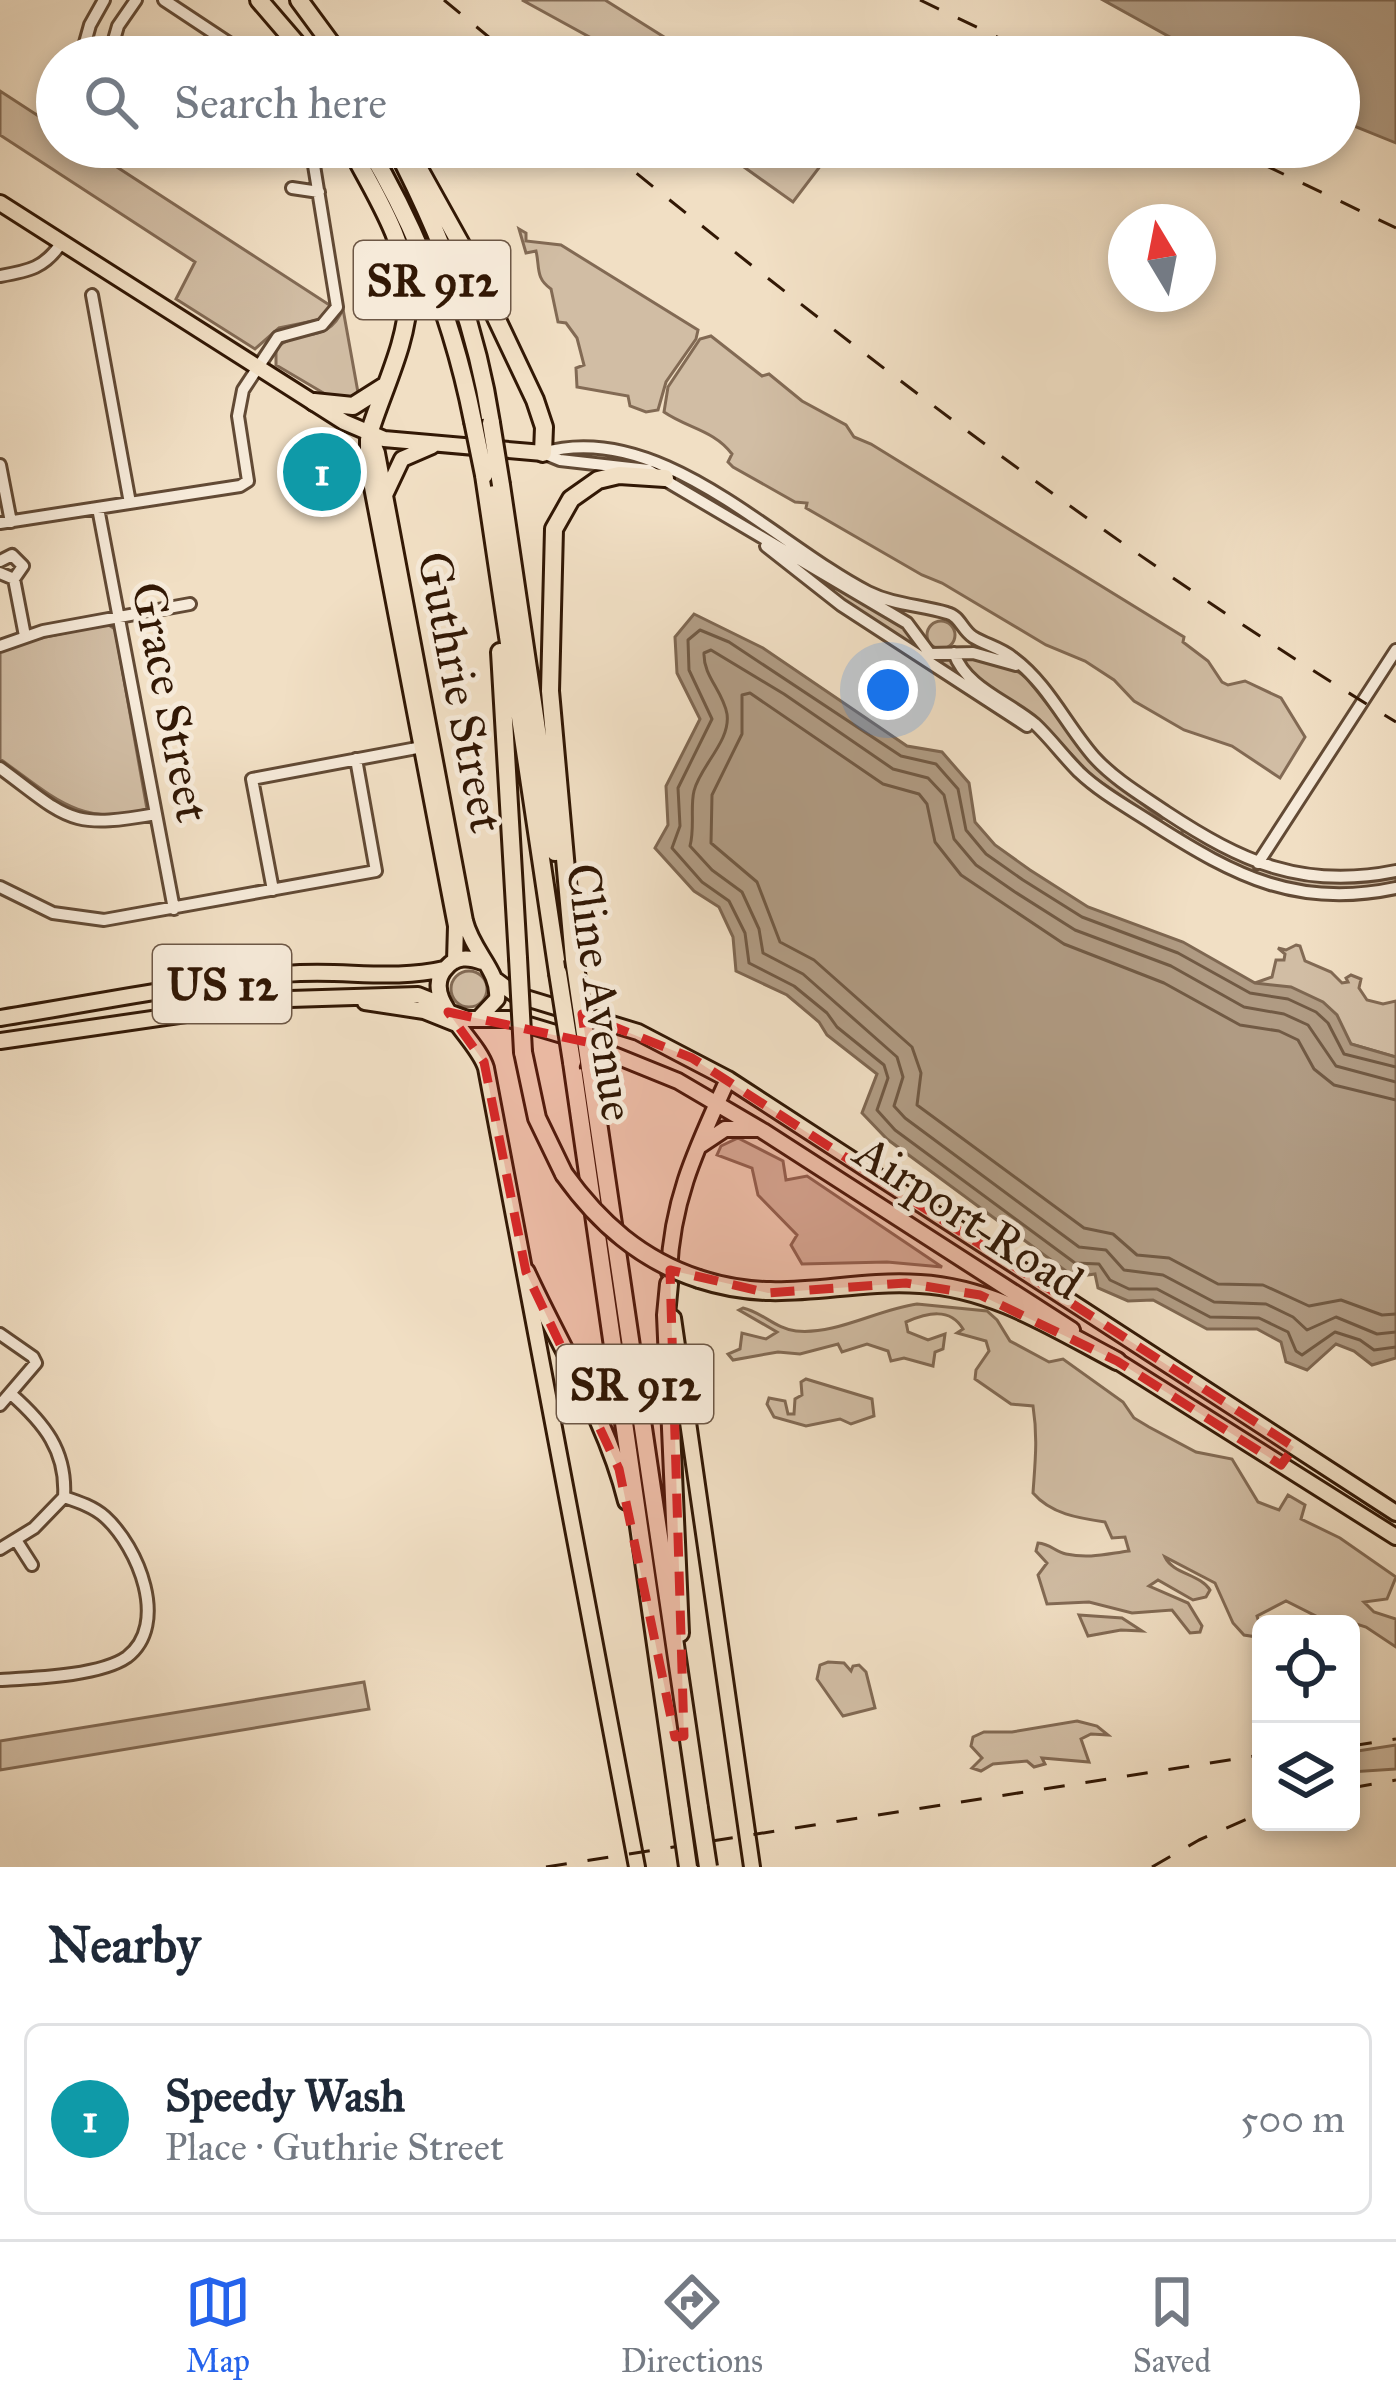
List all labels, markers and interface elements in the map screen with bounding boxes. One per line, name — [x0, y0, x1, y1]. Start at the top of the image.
search box — [36, 36, 1360, 168]
icon: search — [78, 69, 144, 135]
text: Search here — [174, 75, 387, 130]
north arrow — [1108, 204, 1216, 312]
road number: SR 912 — [354, 241, 510, 319]
pin: 1 — [283, 427, 361, 517]
street label: Guthrie Street — [405, 547, 517, 837]
street label: Grace Street — [119, 577, 223, 827]
your location — [858, 660, 918, 720]
street label: Cline Avenue — [554, 859, 648, 1125]
road number: US 12 — [153, 945, 291, 1023]
street label: Airport Road — [842, 1120, 1094, 1312]
road number: SR 912 — [557, 1345, 713, 1423]
map controls — [1252, 1615, 1360, 1831]
button: locate — [1252, 1615, 1360, 1723]
button: layers — [1252, 1723, 1360, 1831]
text: Nearby — [48, 1914, 200, 1976]
text: Speedy Wash — [165, 2068, 405, 2123]
text: 1 — [82, 2095, 98, 2143]
text: 500 m — [1240, 2095, 1345, 2143]
text: Place · Guthrie Street — [165, 2123, 504, 2171]
tab: Map — [185, 2269, 251, 2381]
tab: Directions — [621, 2269, 763, 2381]
tab: Saved — [1133, 2269, 1211, 2381]

